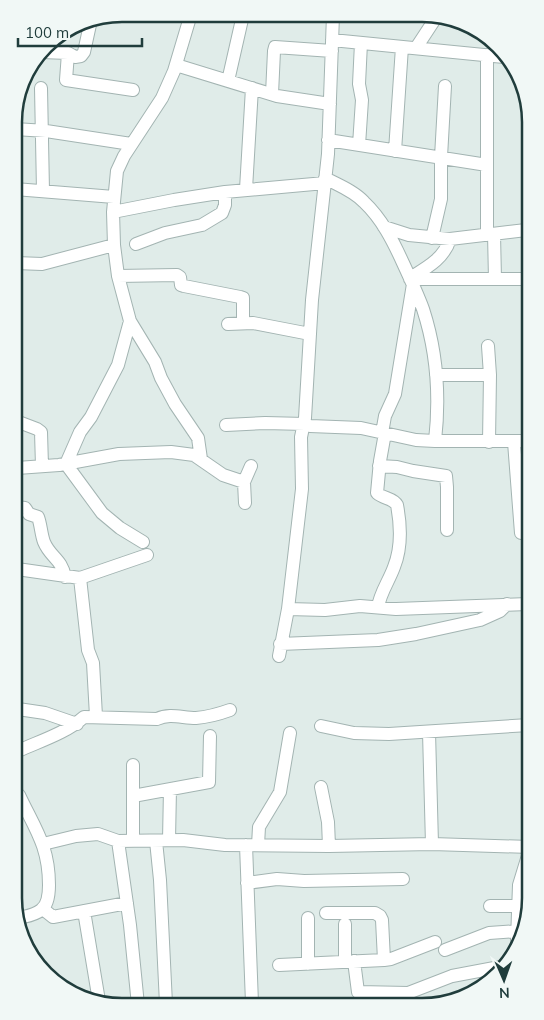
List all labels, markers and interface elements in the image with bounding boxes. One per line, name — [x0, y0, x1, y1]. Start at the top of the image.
scale bar — [18, 15, 141, 47]
text: 100 m — [25, 23, 69, 42]
north arrow — [479, 955, 529, 1005]
text: N — [499, 984, 510, 1002]

